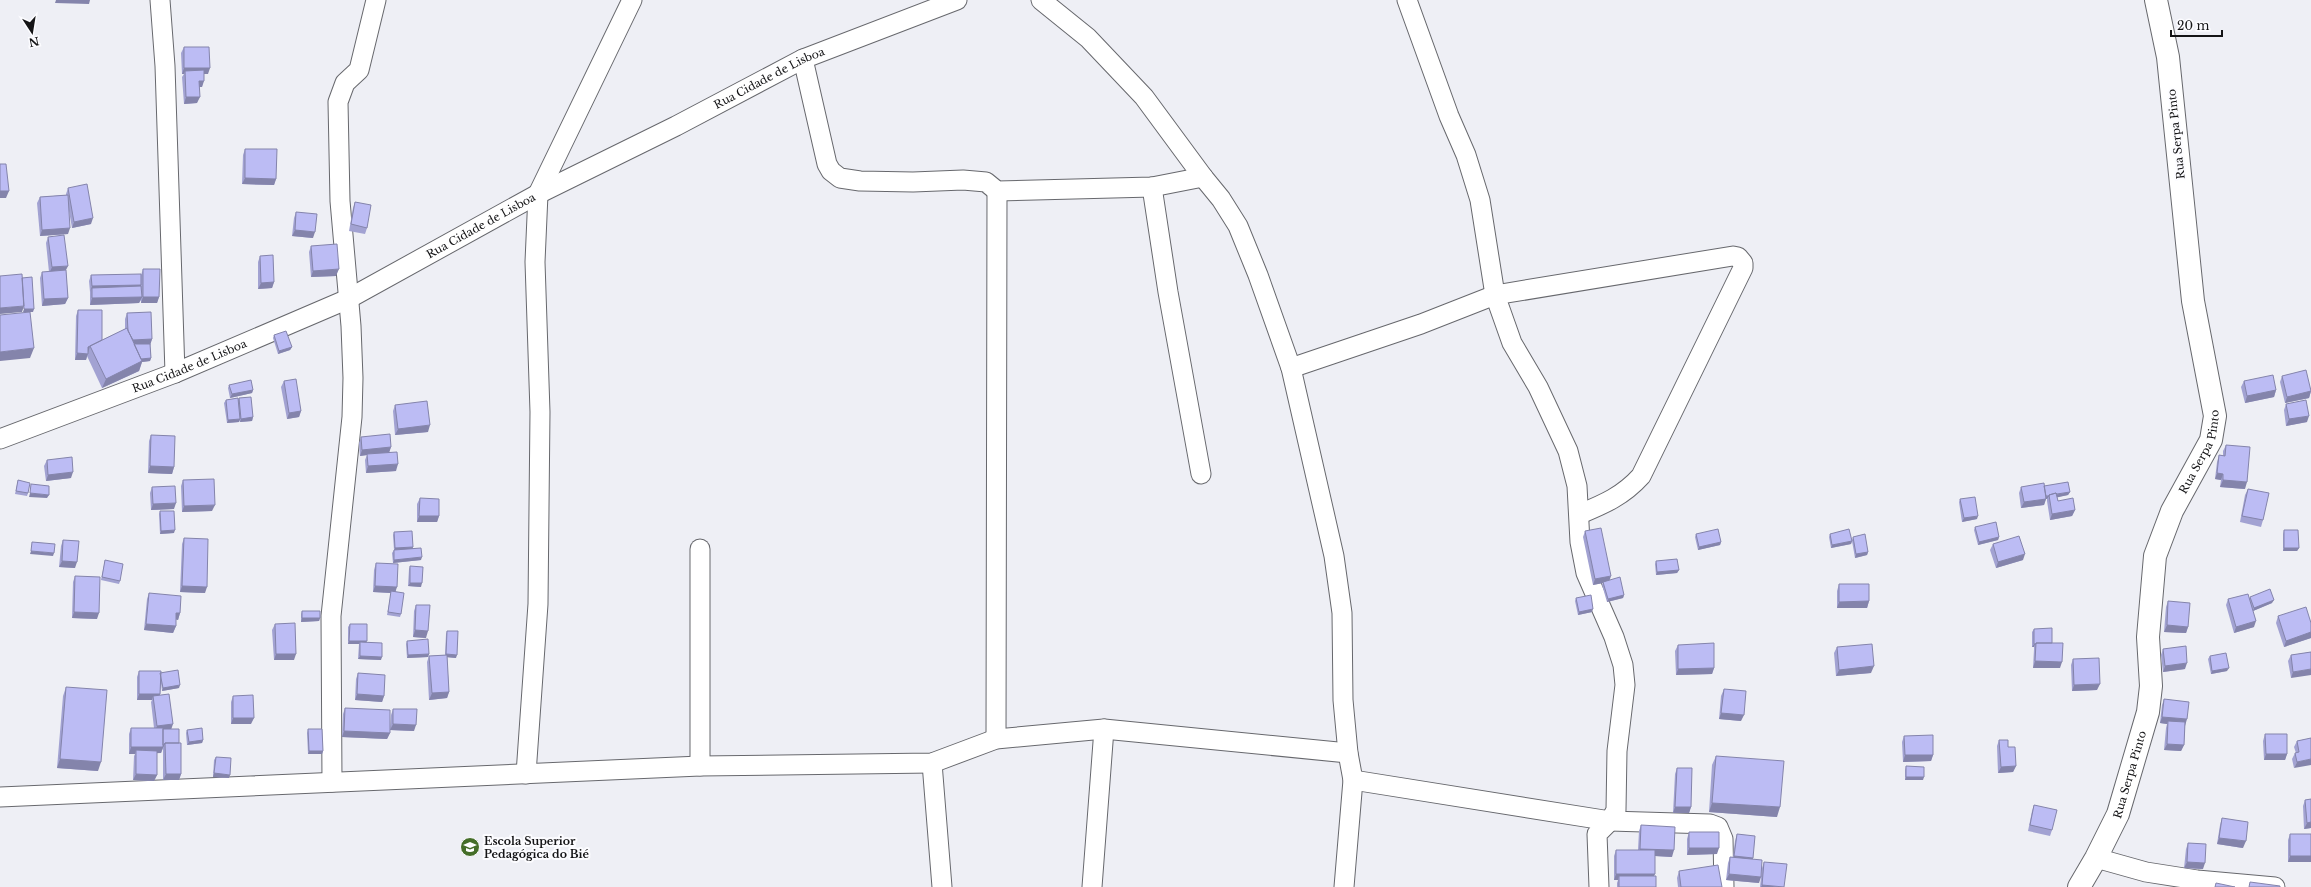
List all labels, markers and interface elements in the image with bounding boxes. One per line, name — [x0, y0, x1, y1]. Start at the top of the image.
north arrow — [12, 12, 52, 52]
scale bar — [2171, 12, 2222, 38]
text: 20 m — [2177, 18, 2209, 33]
text: N — [27, 34, 41, 50]
street label: Rua Cidade de Lisboa — [711, 44, 827, 112]
street label: Rua Serpa Pinto — [2164, 88, 2188, 180]
street label: Rua Cidade de Lisboa — [424, 189, 539, 261]
street label: Rua Cidade de Lisboa — [130, 336, 250, 396]
street label: Rua Serpa Pinto — [2176, 409, 2222, 496]
street label: Rua Serpa Pinto — [2110, 729, 2149, 820]
place label: Escola Superior Pedagógica do Bié — [484, 834, 590, 861]
school or university icon: Escola Superior Pedagógica do Bié — [459, 836, 481, 858]

